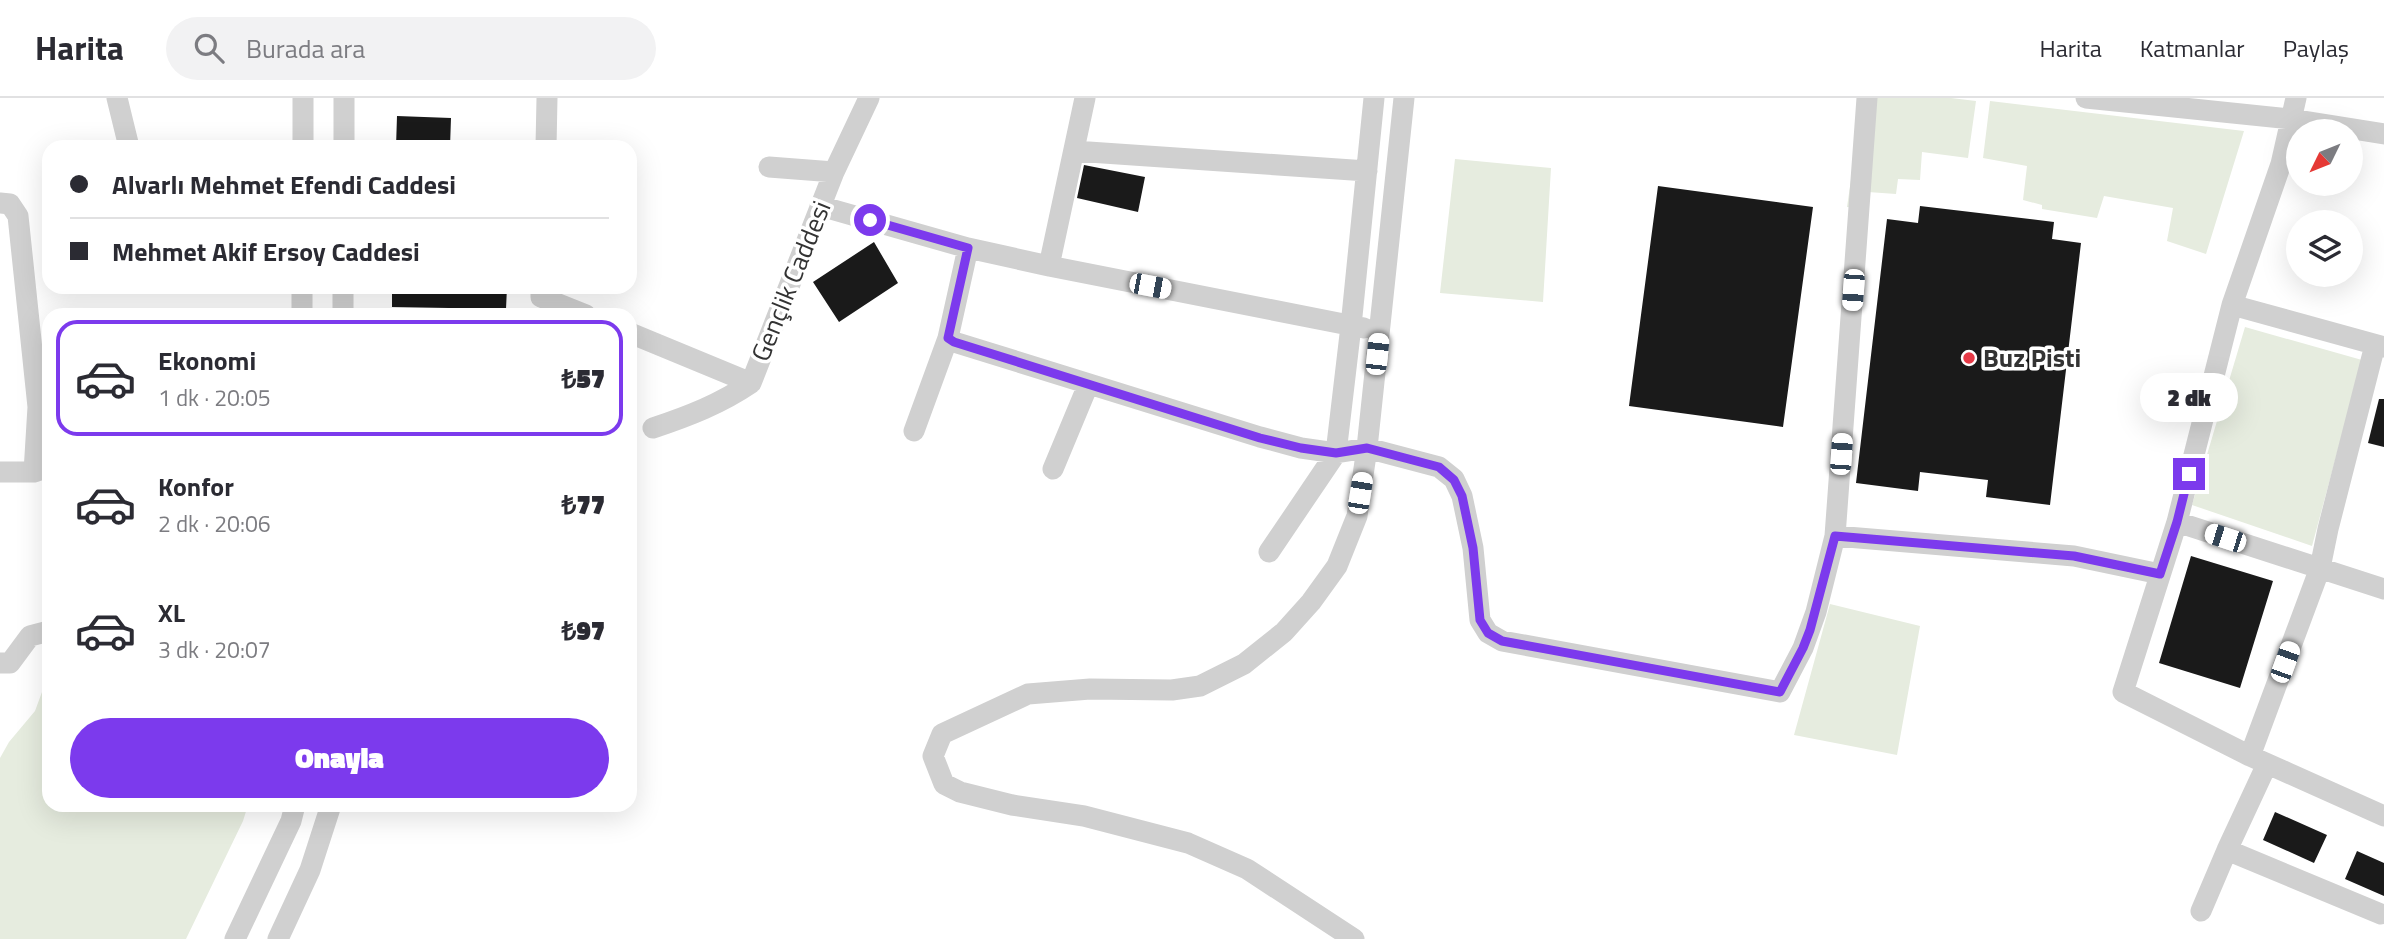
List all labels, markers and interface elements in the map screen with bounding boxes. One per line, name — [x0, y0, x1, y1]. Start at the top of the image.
search box — [166, 17, 656, 80]
text: Harita — [35, 23, 124, 73]
icon: search — [190, 29, 228, 67]
text: Burada ara — [246, 29, 365, 68]
text: Harita — [2039, 30, 2102, 66]
text: Katmanlar — [2140, 30, 2245, 66]
text: Paylaş — [2283, 30, 2349, 66]
north arrow — [2286, 119, 2362, 196]
map controls — [2286, 119, 2363, 287]
text: Alvarlı Mehmet Efendi Caddesi — [112, 165, 456, 204]
street label: Gençlik Caddesi — [741, 195, 840, 367]
route start — [854, 204, 886, 236]
button: layers — [2286, 210, 2363, 287]
text: Mehmet Akif Ersoy Caddesi — [112, 232, 420, 271]
car — [1842, 268, 1865, 312]
car — [1128, 272, 1173, 300]
car — [1365, 332, 1390, 376]
place label: Buz Pisti — [1983, 338, 2081, 377]
text: Ekonomi — [158, 341, 256, 380]
icon: car — [74, 347, 137, 410]
marker: Buz Pisti — [1961, 350, 1977, 366]
text: ₺57 — [562, 359, 605, 398]
callout: 2 dk — [2140, 372, 2238, 422]
text: 1 dk · 20:05 — [158, 380, 271, 415]
text: 2 dk — [2167, 380, 2211, 415]
car — [1830, 432, 1853, 476]
route end — [2173, 458, 2205, 490]
text: Konfor — [158, 467, 234, 506]
car — [1347, 471, 1374, 515]
icon: car — [74, 473, 137, 536]
text: ₺77 — [562, 485, 605, 524]
text: 2 dk · 20:06 — [158, 506, 271, 541]
car — [2202, 522, 2249, 554]
text: XL — [158, 593, 185, 632]
icon: car — [74, 599, 137, 662]
text: ₺97 — [562, 611, 605, 650]
text: 3 dk · 20:07 — [158, 632, 271, 667]
car — [2268, 639, 2303, 685]
button: Onayla — [70, 718, 609, 798]

